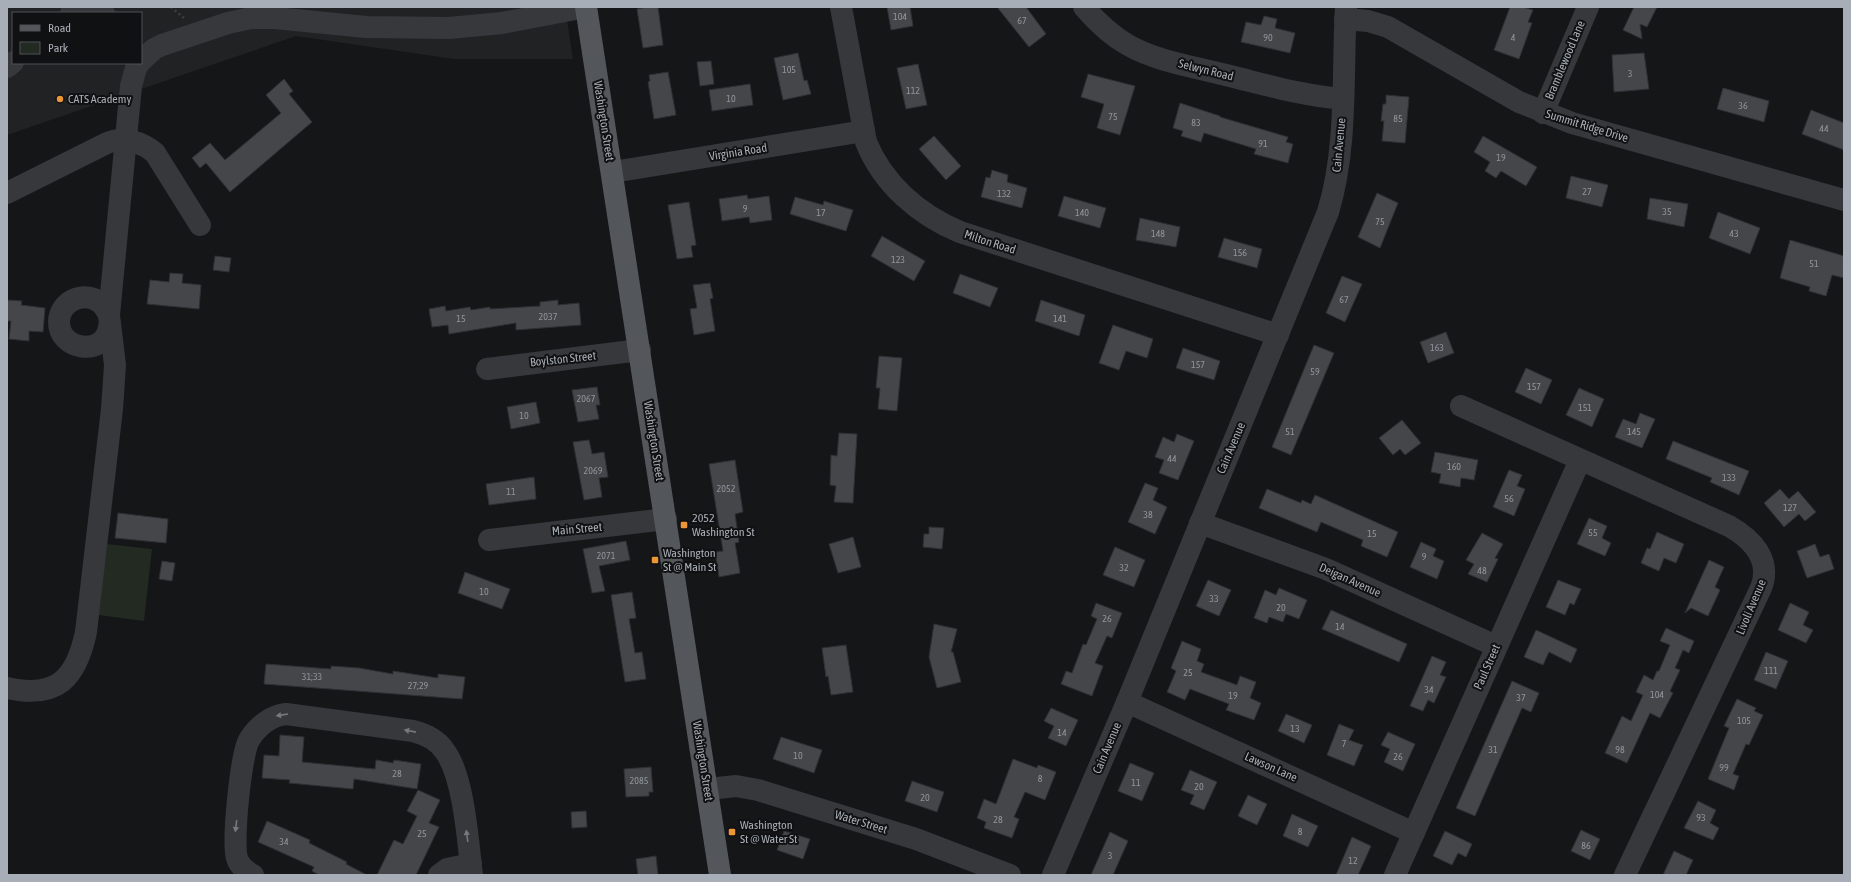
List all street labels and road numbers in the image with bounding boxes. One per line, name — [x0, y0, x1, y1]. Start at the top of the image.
street label: Bramblewood Lane — [1542, 18, 1588, 102]
street label: Selwyn Road — [1177, 56, 1235, 84]
street label: Washington Street — [591, 80, 617, 162]
street label: Summit Ridge Drive — [1544, 107, 1630, 145]
street label: Cain Avenue — [1330, 117, 1348, 173]
street label: Virginia Road — [708, 141, 768, 163]
street label: Milton Road — [962, 227, 1018, 257]
street label: Boylston Street — [529, 349, 597, 369]
street label: Washington Street — [641, 400, 667, 482]
street label: Cain Avenue — [1214, 420, 1248, 476]
street label: Main Street — [551, 520, 603, 538]
street label: Deigan Avenue — [1317, 560, 1383, 600]
street label: Livoli Avenue — [1733, 577, 1769, 637]
street label: Paul Street — [1471, 642, 1503, 692]
street label: Washington Street — [690, 720, 716, 802]
street label: Cain Avenue — [1090, 720, 1124, 776]
street label: Lawson Lane — [1242, 749, 1300, 785]
street label: Water Street — [833, 807, 889, 837]

